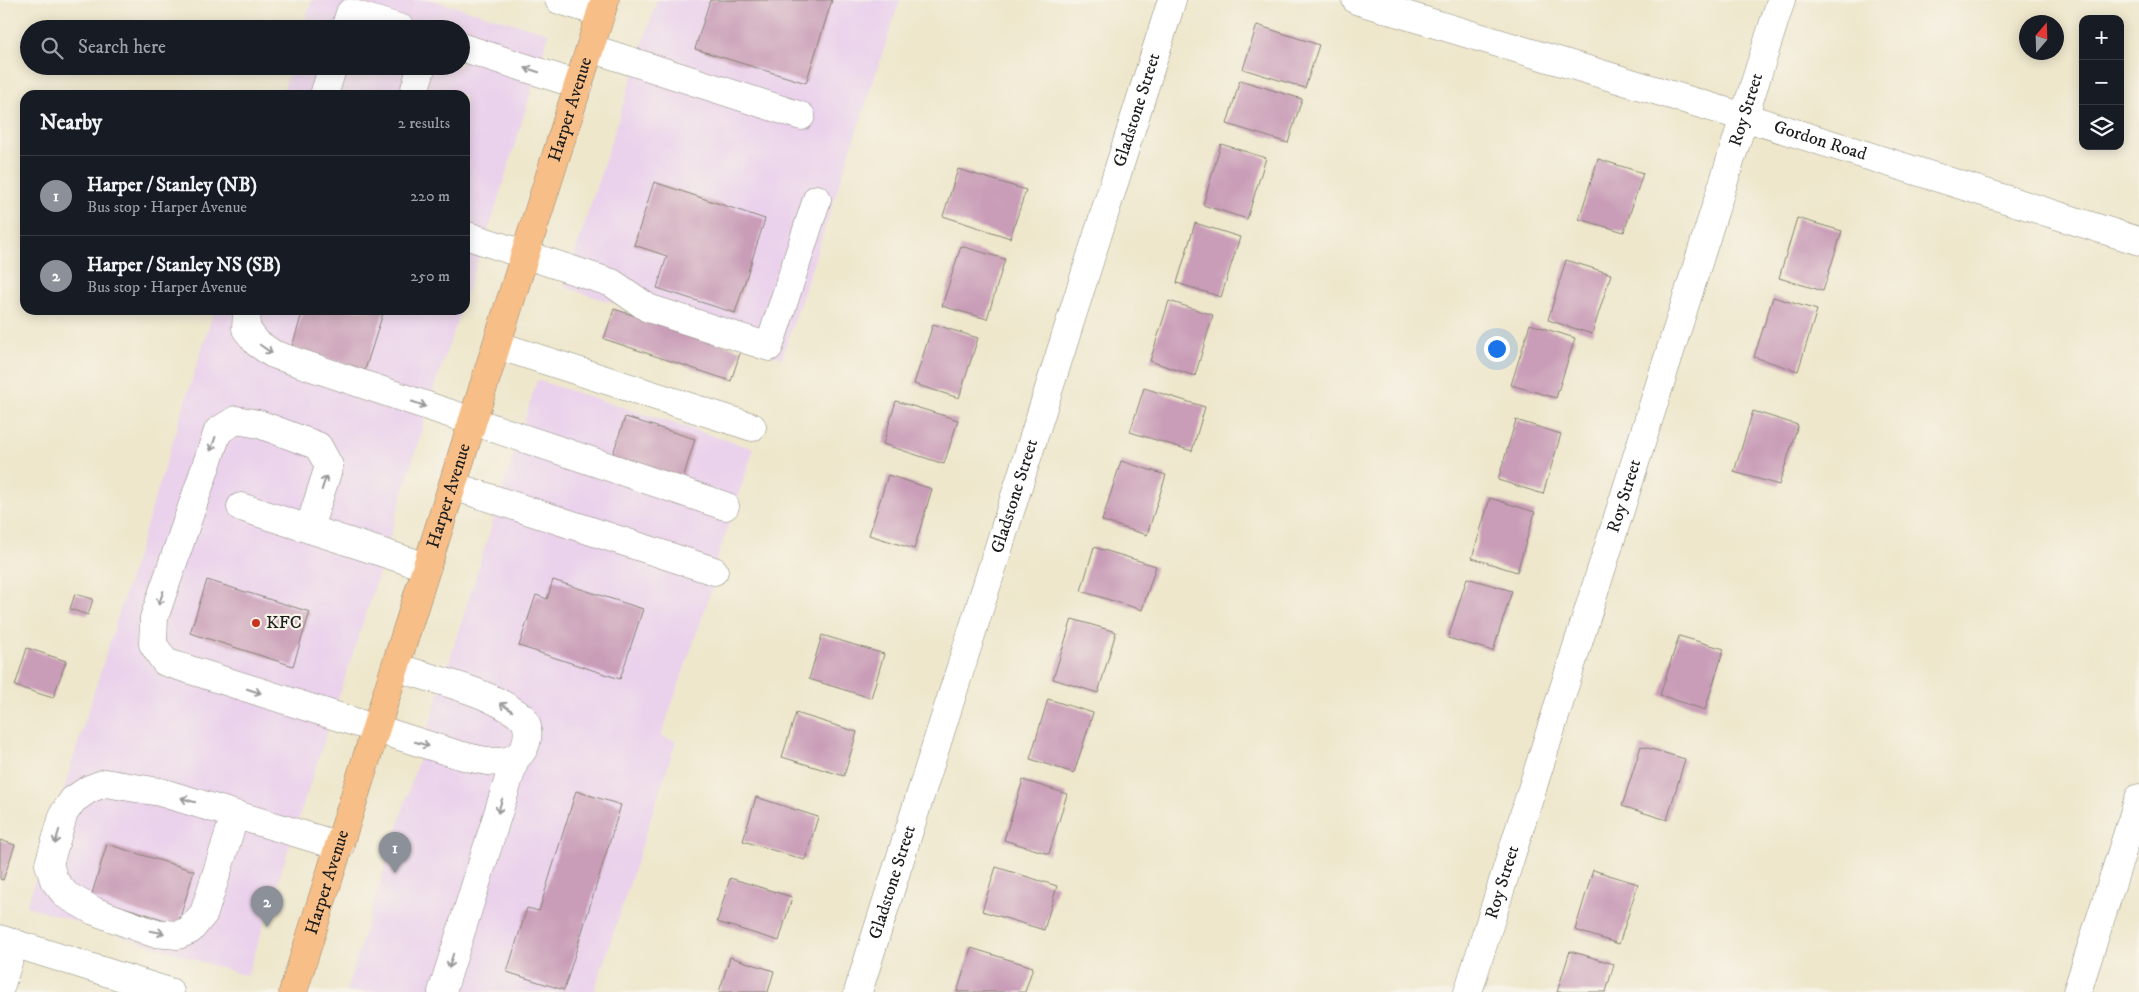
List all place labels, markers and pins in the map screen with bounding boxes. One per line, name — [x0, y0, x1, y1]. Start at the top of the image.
place label: KFC — [266, 612, 302, 634]
marker: KFC — [250, 617, 262, 629]
pin: 1 — [379, 832, 411, 873]
pin: 2 — [251, 886, 283, 927]

